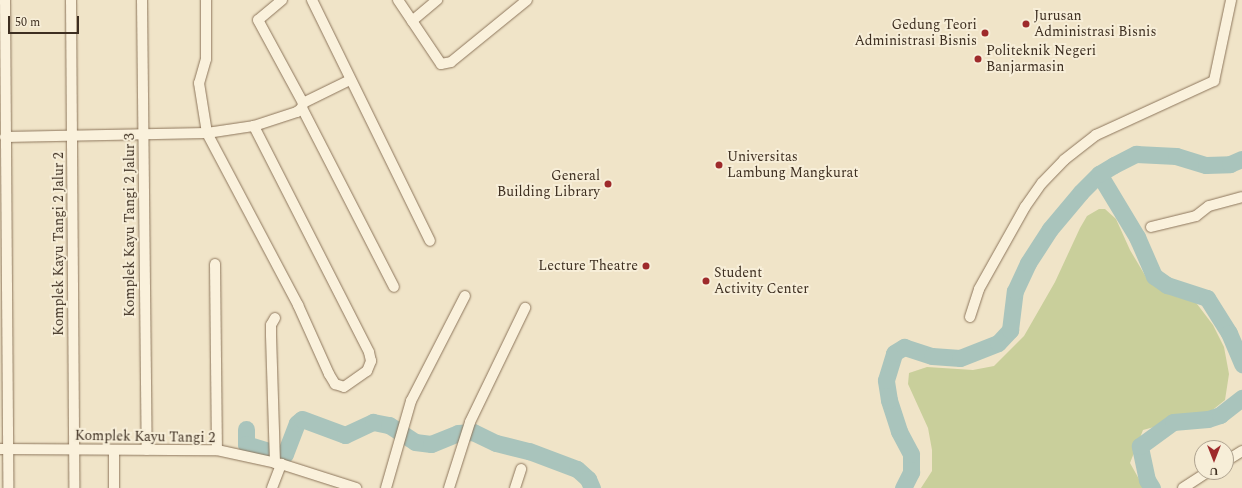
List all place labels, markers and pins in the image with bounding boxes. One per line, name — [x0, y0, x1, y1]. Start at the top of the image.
place label: Jurusan Administrasi Bisnis — [1034, 8, 1156, 40]
place label: Gedung Teori Administrasi Bisnis — [855, 17, 977, 50]
marker: Jurusan Administrasi Bisnis — [1021, 19, 1031, 29]
marker: Gedung Teori Administrasi Bisnis — [980, 28, 990, 38]
place label: Politeknik Negeri Banjarmasin — [986, 43, 1096, 76]
marker: Politeknik Negeri Banjarmasin — [973, 54, 983, 64]
place label: Universitas Lambung Mangkurat — [727, 149, 858, 182]
marker: Universitas Lambung Mangkurat — [714, 160, 724, 170]
place label: General Building Library — [497, 168, 600, 200]
marker: General Building Library — [603, 179, 613, 189]
place label: Lecture Theatre — [538, 258, 638, 274]
marker: Lecture Theatre — [641, 261, 651, 271]
place label: Student Activity Center — [714, 265, 809, 298]
marker: Student Activity Center — [701, 276, 711, 286]

